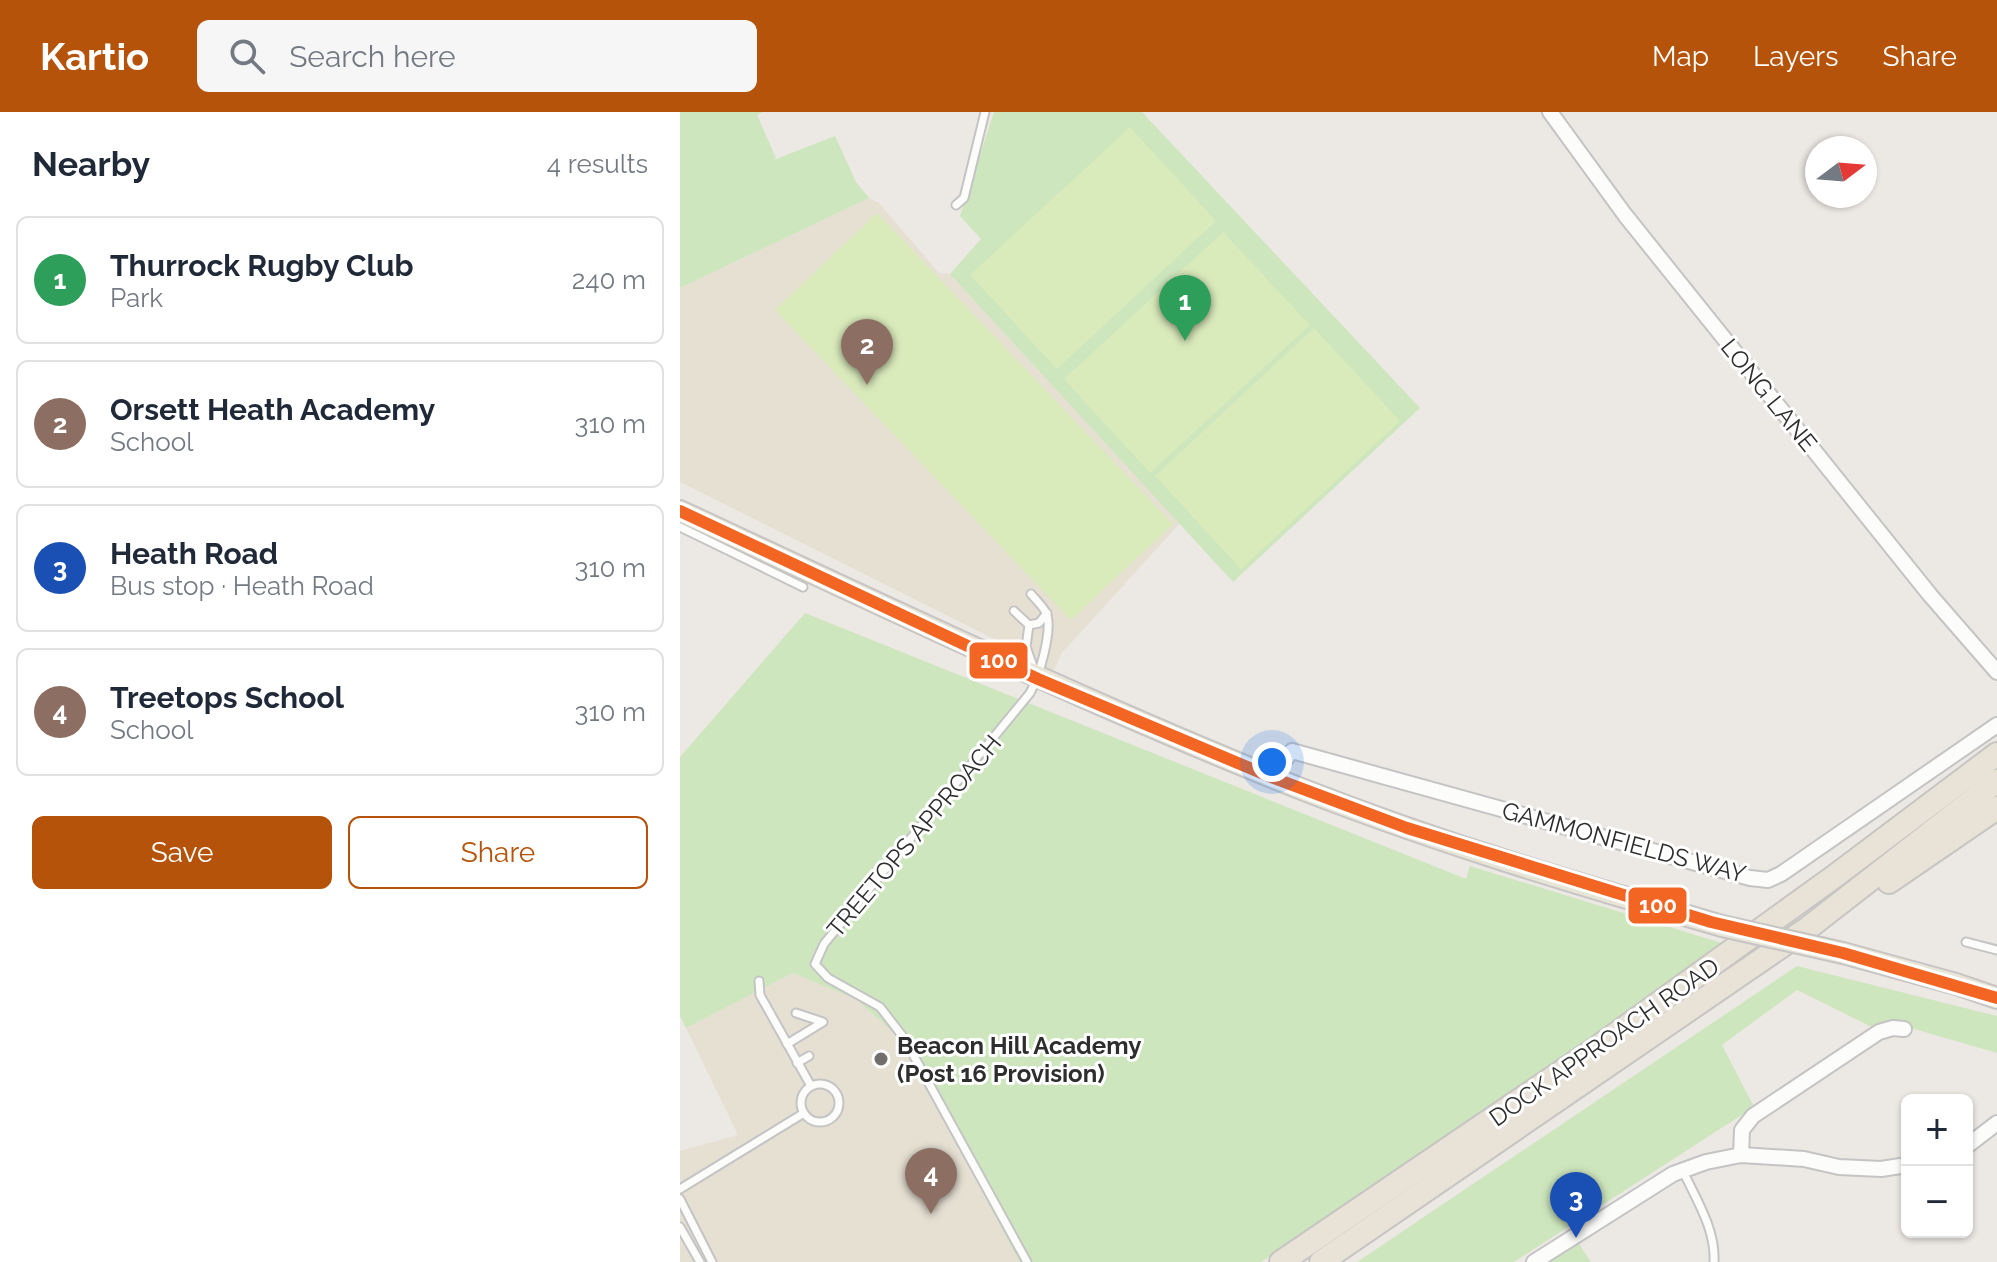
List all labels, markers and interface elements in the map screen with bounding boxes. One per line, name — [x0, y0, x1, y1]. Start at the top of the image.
search box — [197, 20, 757, 92]
text: Kartio — [40, 34, 149, 79]
icon: search — [225, 34, 269, 78]
text: Search here — [289, 39, 456, 74]
text: Map — [1652, 40, 1709, 73]
text: Layers — [1753, 40, 1839, 73]
text: Share — [1883, 40, 1957, 73]
north arrow — [1805, 136, 1877, 208]
text: Nearby — [32, 144, 150, 184]
text: 4 results — [547, 149, 648, 179]
text: Thurrock Rugby Club — [110, 248, 414, 283]
text: 1 — [54, 265, 66, 295]
text: 240 m — [572, 265, 646, 295]
pin: 1 — [1159, 275, 1211, 341]
text: Park — [110, 283, 163, 313]
pin: 2 — [841, 319, 893, 385]
street label: LONG LANE — [1715, 333, 1823, 457]
text: Orsett Heath Academy — [110, 392, 435, 427]
text: 2 — [53, 409, 67, 439]
text: 310 m — [575, 409, 646, 439]
text: School — [110, 427, 193, 457]
text: Heath Road — [110, 536, 278, 571]
text: 3 — [53, 553, 67, 583]
text: 310 m — [575, 553, 646, 583]
text: Bus stop · Heath Road — [110, 571, 374, 601]
line badge: 100 — [968, 641, 1029, 680]
text: 100 — [980, 647, 1018, 673]
text: Treetops School — [110, 680, 344, 715]
text: 4 — [53, 697, 67, 727]
text: 310 m — [575, 697, 646, 727]
text: School — [110, 715, 193, 745]
street label: TREETOPS APPROACH — [821, 729, 1007, 943]
your location — [1252, 742, 1292, 782]
street label: GAMMONFIELDS WAY — [1499, 795, 1750, 889]
button: Save — [32, 816, 332, 889]
button: Share — [348, 816, 648, 889]
line badge: 100 — [1627, 886, 1688, 925]
text: 100 — [1639, 892, 1677, 918]
street label: DOCK APPROACH ROAD — [1484, 952, 1724, 1132]
place label: Beacon Hill Academy (Post 16 Provision) — [897, 1031, 1142, 1088]
marker: Beacon Hill Academy (Post 16 Provision) — [872, 1050, 890, 1068]
map controls — [1901, 1094, 1973, 1238]
button: + — [1901, 1094, 1973, 1166]
pin: 4 — [905, 1148, 957, 1214]
button: − — [1901, 1166, 1973, 1238]
pin: 3 — [1550, 1172, 1602, 1238]

